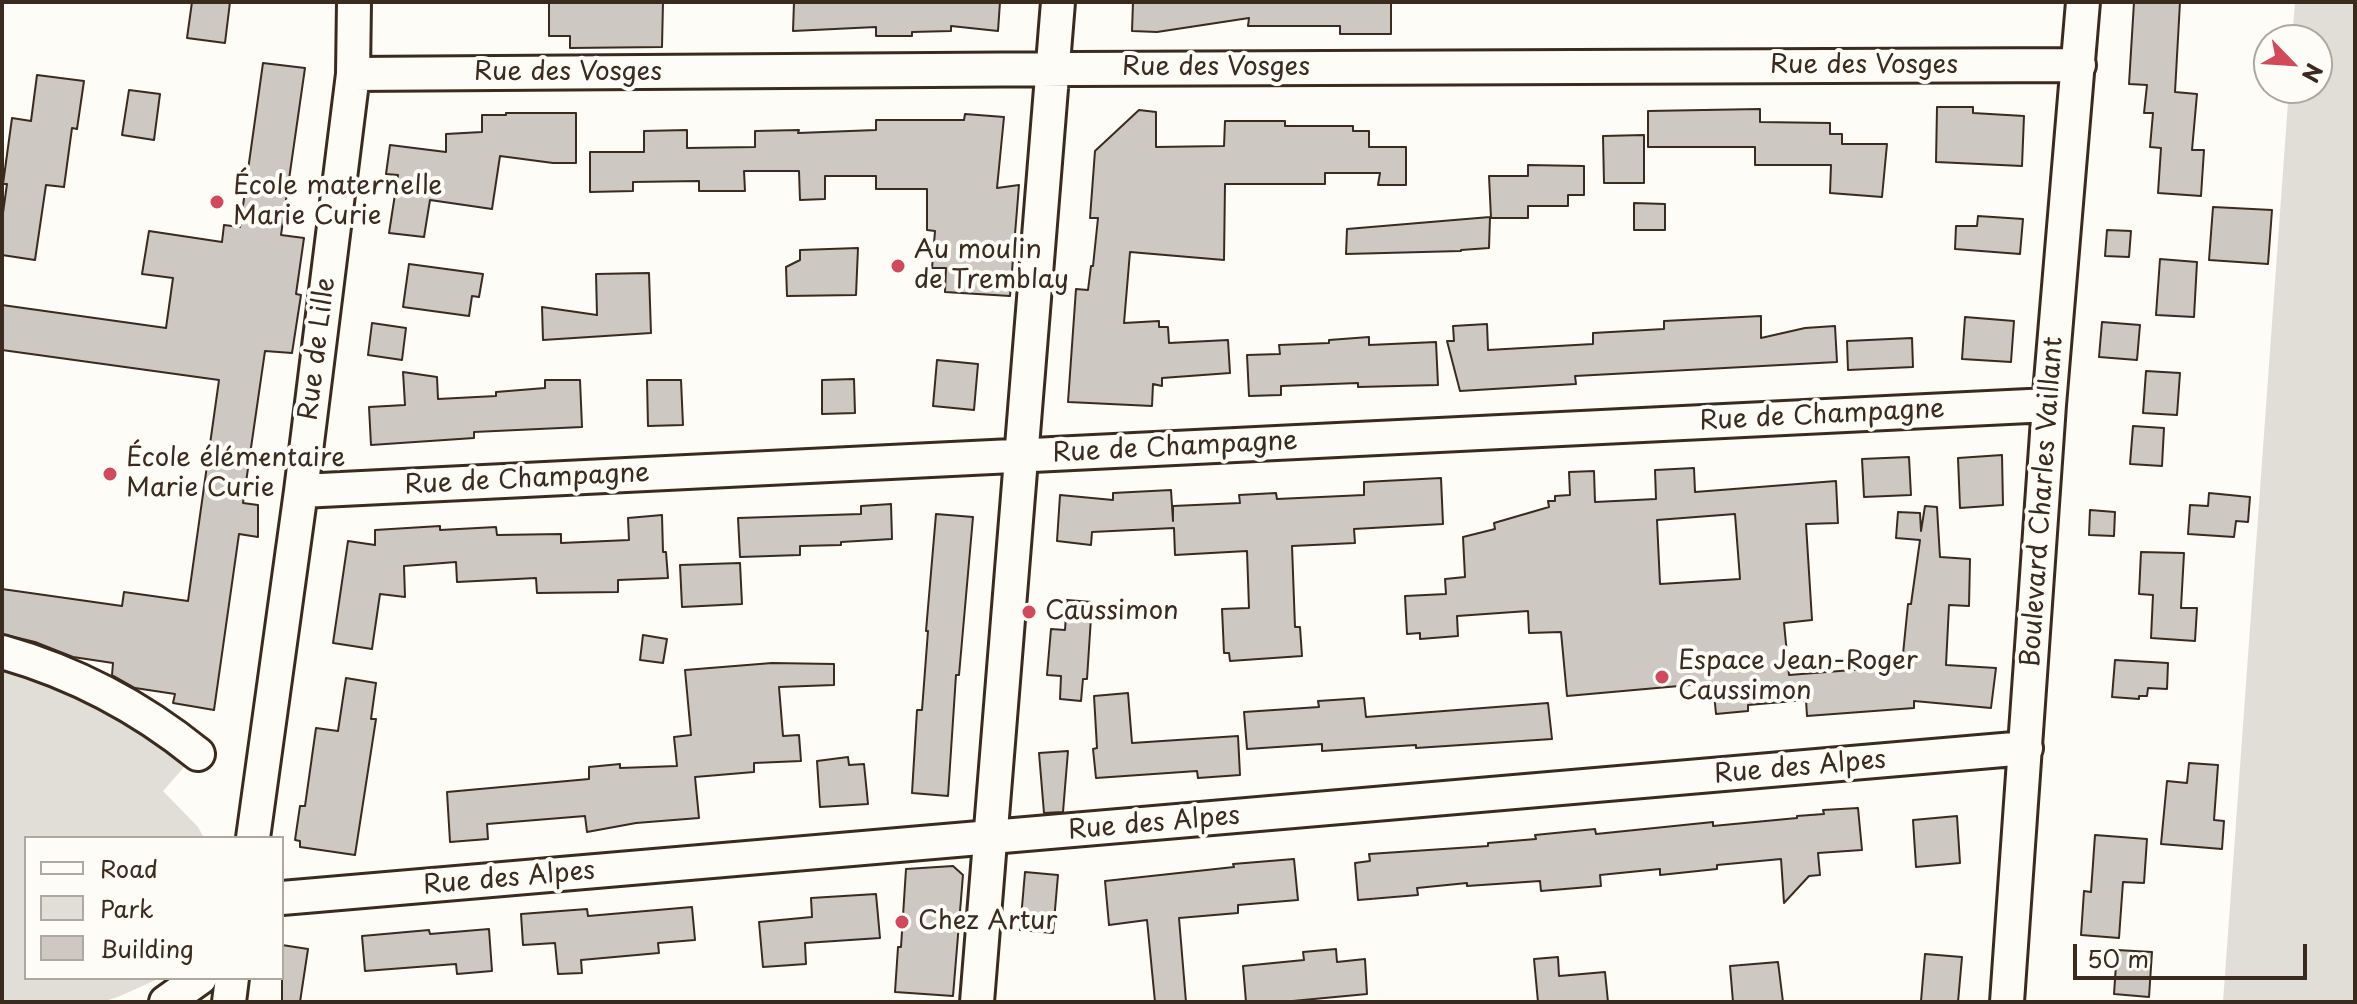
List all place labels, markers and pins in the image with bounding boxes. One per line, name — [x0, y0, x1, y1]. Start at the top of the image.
place label: École maternelle Marie Curie — [233, 171, 442, 232]
marker: École maternelle Marie Curie — [208, 193, 226, 211]
place label: Au moulin de Tremblay — [914, 235, 1069, 296]
marker: Au moulin de Tremblay — [889, 257, 907, 275]
place label: École élémentaire Marie Curie — [126, 443, 345, 504]
marker: École élémentaire Marie Curie — [101, 465, 119, 483]
place label: Caussimon — [1045, 596, 1179, 628]
marker: Caussimon — [1020, 603, 1038, 621]
place label: Espace Jean-Roger Caussimon — [1678, 646, 1918, 708]
marker: Espace Jean-Roger Caussimon — [1653, 668, 1671, 686]
place label: Chez Artur — [918, 906, 1057, 938]
marker: Chez Artur — [893, 913, 911, 931]

